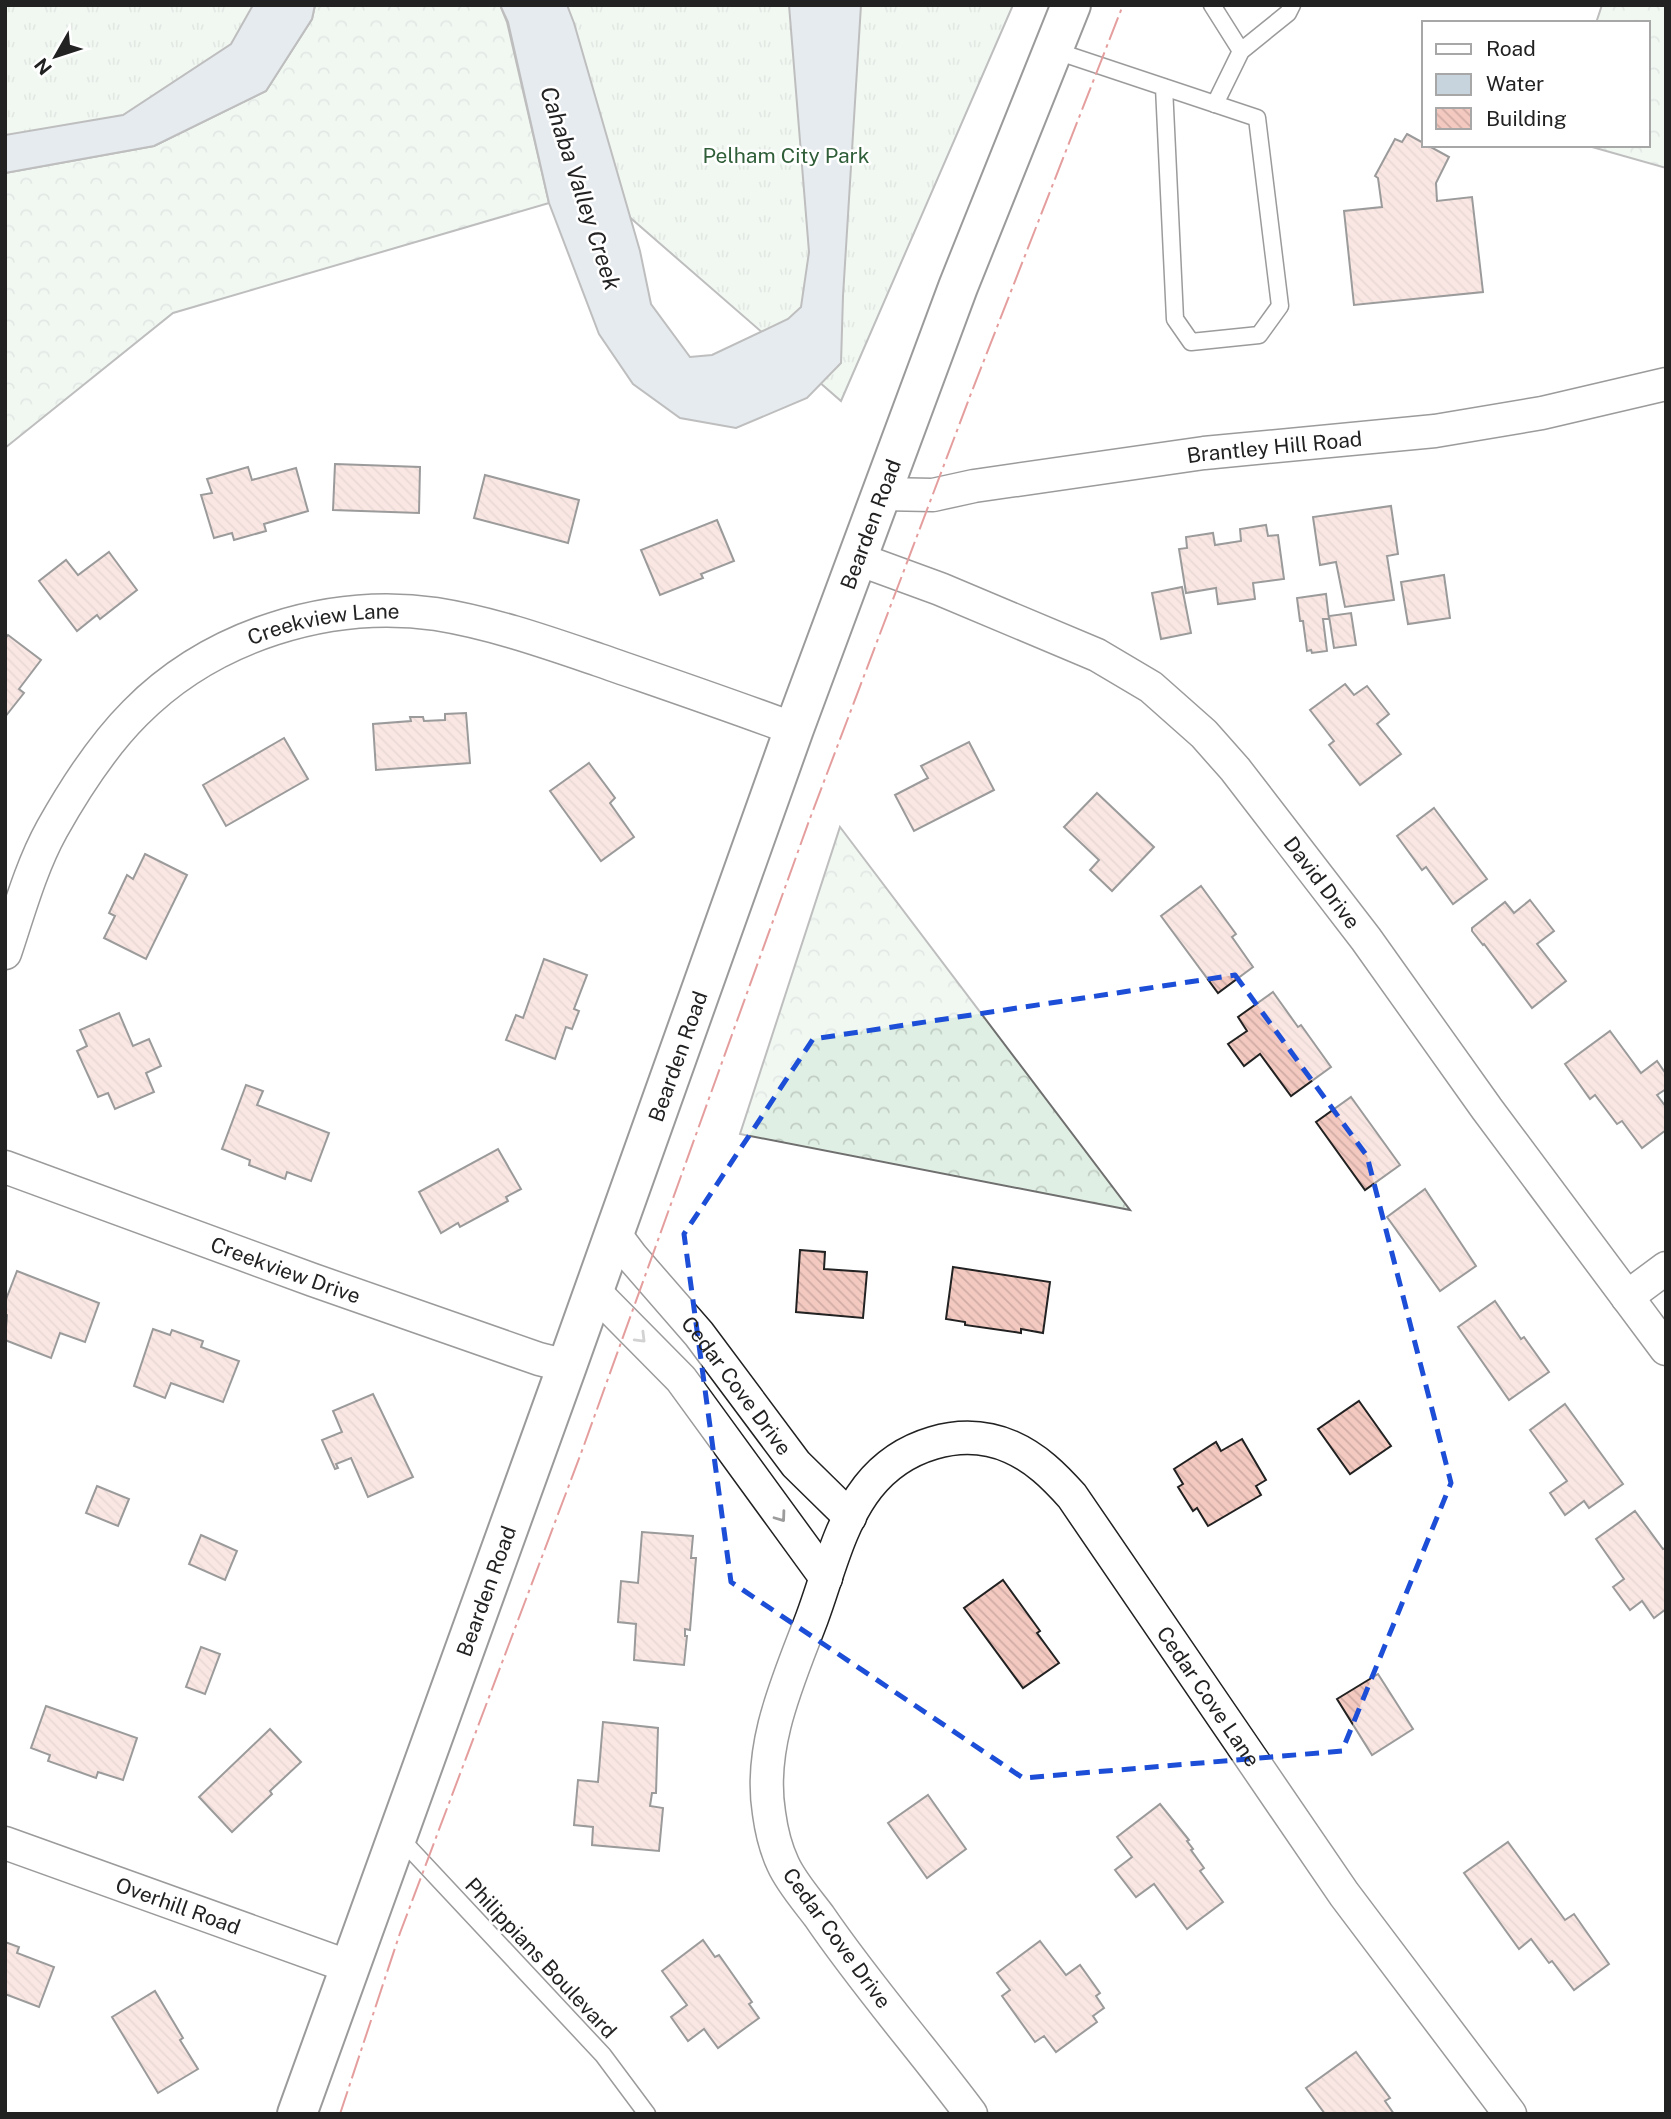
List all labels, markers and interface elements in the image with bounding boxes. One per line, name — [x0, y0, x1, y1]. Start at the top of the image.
north arrow — [21, 21, 91, 91]
legend — [1422, 21, 1650, 147]
text: Road — [1486, 36, 1536, 61]
text: N — [30, 54, 56, 79]
text: Water — [1486, 71, 1544, 96]
water label: Cahaba Valley Creek — [535, 83, 627, 294]
text: Building — [1486, 106, 1567, 131]
park label: Pelham City Park — [702, 143, 870, 168]
street label: Brantley Hill Road — [1185, 426, 1363, 468]
street label: Bearden Road — [834, 456, 906, 593]
street label: Creekview Lane — [244, 598, 400, 650]
street label: David Drive — [1279, 831, 1366, 933]
street label: Bearden Road — [643, 988, 712, 1125]
street label: Creekview Drive — [207, 1231, 364, 1308]
street label: Cedar Cove Drive — [677, 1311, 797, 1460]
one-way arrow — [633, 1330, 646, 1343]
one-way arrow — [773, 1509, 785, 1522]
street label: Bearden Road — [451, 1522, 521, 1660]
street label: Cedar Cove Lane — [1152, 1621, 1266, 1771]
street label: Cedar Cove Drive — [778, 1863, 896, 2013]
street label: Overhill Road — [112, 1871, 244, 1939]
street label: Philippians Boulevard — [460, 1873, 622, 2043]

